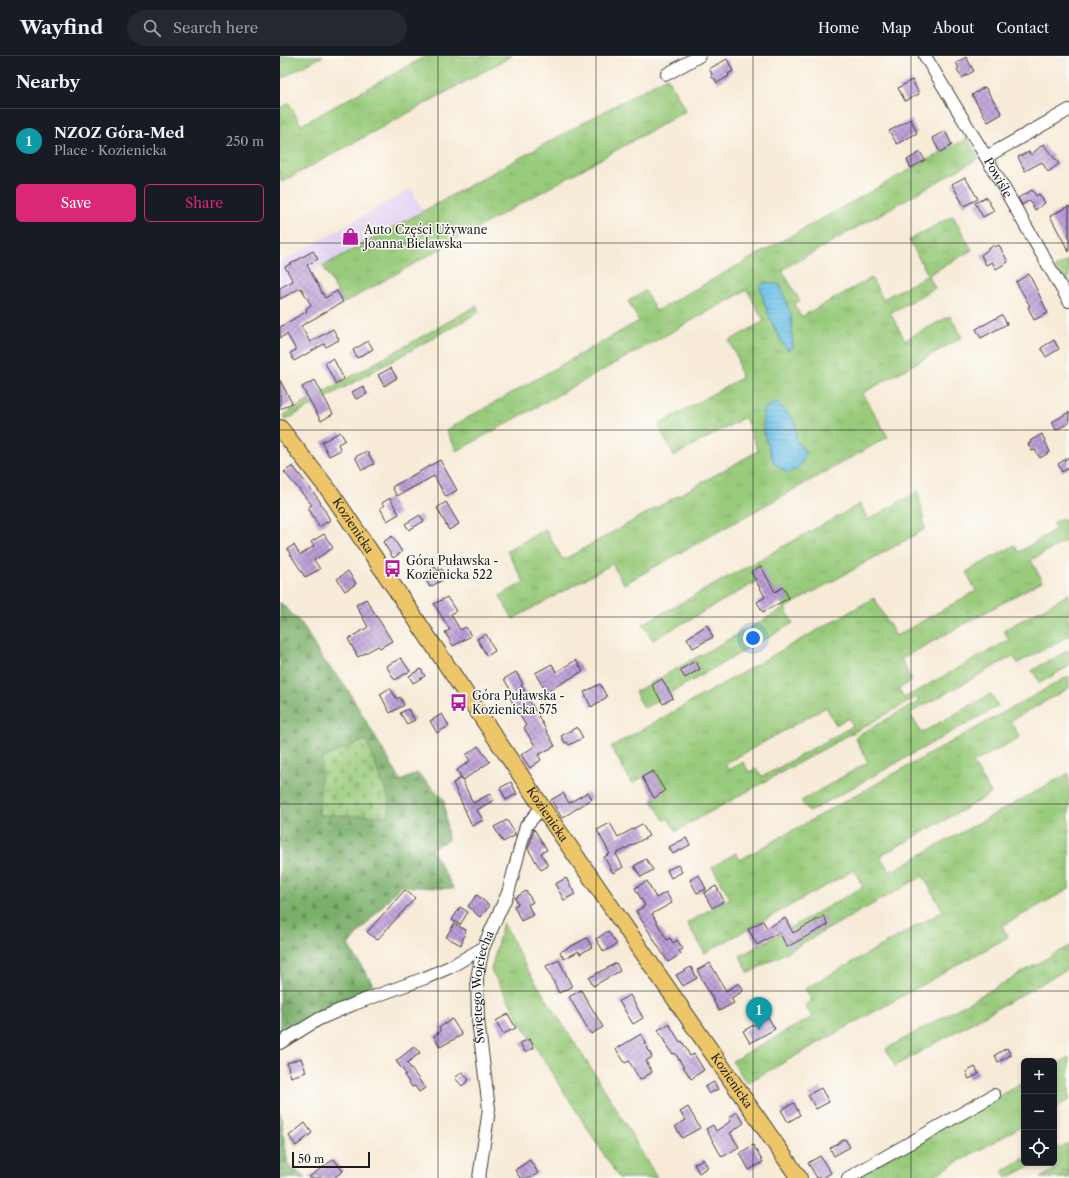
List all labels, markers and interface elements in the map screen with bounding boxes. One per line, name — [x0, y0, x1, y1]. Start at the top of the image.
search box — [127, 10, 407, 46]
text: Wayfind — [20, 16, 103, 39]
icon: search — [141, 17, 163, 39]
text: Search here — [173, 18, 258, 37]
text: Home — [818, 19, 859, 37]
text: Map — [881, 19, 911, 37]
text: About — [933, 19, 974, 37]
text: Contact — [996, 19, 1049, 37]
text: Nearby — [16, 72, 80, 92]
text: NZOZ Góra-Med — [54, 123, 184, 142]
text: 1 — [26, 133, 32, 149]
text: 250 m — [226, 133, 264, 149]
text: Place · Kozienicka — [54, 142, 167, 158]
street label: Powiśle — [981, 155, 1016, 200]
button: Save — [16, 184, 136, 222]
button: Share — [144, 184, 264, 222]
place label: Auto Części Używane Joanna Bielawska — [362, 222, 488, 251]
shop icon: Auto Części Używane Joanna Bielawska — [341, 227, 361, 247]
street label: Kozienicka — [329, 495, 378, 556]
place label: Góra Puławska - Kozienicka 522 — [406, 553, 499, 582]
bus stop icon: Góra Puławska - Kozienicka 522 — [383, 558, 403, 578]
your location — [743, 628, 763, 648]
place label: Góra Puławska - Kozienicka 575 — [472, 688, 565, 717]
bus stop icon: Góra Puławska - Kozienicka 575 — [449, 693, 469, 713]
street label: Kozienicka — [524, 784, 572, 845]
street label: Świętego Wojciecha — [469, 927, 497, 1045]
pin: 1 — [746, 997, 772, 1030]
street label: Kozienicka — [708, 1050, 757, 1111]
map controls — [1021, 1058, 1057, 1166]
button: + — [1021, 1058, 1057, 1094]
button: − — [1021, 1094, 1057, 1130]
button: locate — [1021, 1130, 1057, 1166]
scale bar — [292, 1150, 370, 1169]
text: 50 m — [298, 1152, 324, 1166]

